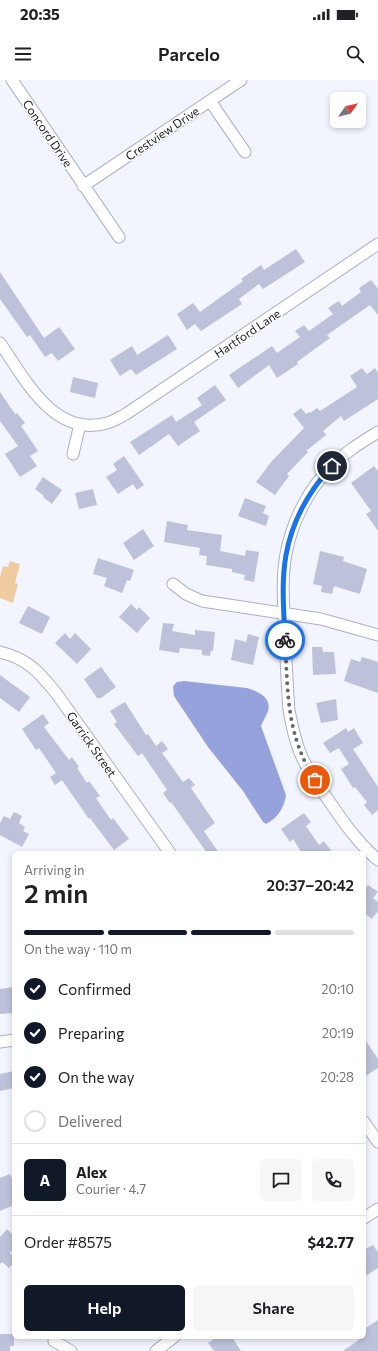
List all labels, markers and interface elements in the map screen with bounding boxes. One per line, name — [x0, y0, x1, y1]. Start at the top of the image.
text: 20:35 — [20, 5, 60, 23]
icon: menu — [12, 43, 34, 65]
text: Parcelo — [158, 43, 220, 65]
icon: search — [344, 43, 366, 65]
north arrow — [330, 92, 366, 128]
map controls — [330, 92, 366, 128]
street label: Concord Drive — [20, 97, 76, 169]
street label: Crestview Drive — [123, 103, 201, 163]
street label: Hartford Lane — [211, 306, 283, 360]
pin — [315, 449, 349, 483]
icon: home — [321, 455, 343, 477]
courier — [265, 620, 305, 660]
icon: bike — [274, 629, 296, 651]
street label: Garrick Street — [64, 709, 120, 779]
pin — [298, 763, 332, 797]
icon: bag — [304, 769, 326, 791]
text: Arriving in — [24, 862, 84, 878]
text: 20:37–20:42 — [267, 876, 354, 894]
text: 2 min — [24, 877, 88, 908]
text: On the way · 110 m — [24, 941, 132, 957]
icon: check — [24, 978, 46, 1000]
text: Confirmed — [58, 980, 131, 998]
text: 20:10 — [321, 981, 354, 997]
icon: check — [24, 1022, 46, 1044]
text: Preparing — [58, 1024, 124, 1042]
text: 20:19 — [322, 1025, 354, 1041]
icon: check — [24, 1066, 46, 1088]
text: On the way — [58, 1068, 135, 1086]
text: 20:28 — [320, 1069, 354, 1085]
text: Delivered — [58, 1112, 122, 1130]
button: chat — [260, 1159, 302, 1201]
button: phone — [312, 1159, 354, 1201]
text: Alex — [76, 1163, 107, 1181]
text: A — [40, 1171, 50, 1189]
text: Courier · 4.7 — [76, 1181, 146, 1197]
text: Order #8575 — [24, 1233, 112, 1251]
text: $42.77 — [307, 1233, 354, 1251]
button: Help — [24, 1285, 185, 1331]
button: Share — [193, 1285, 354, 1331]

